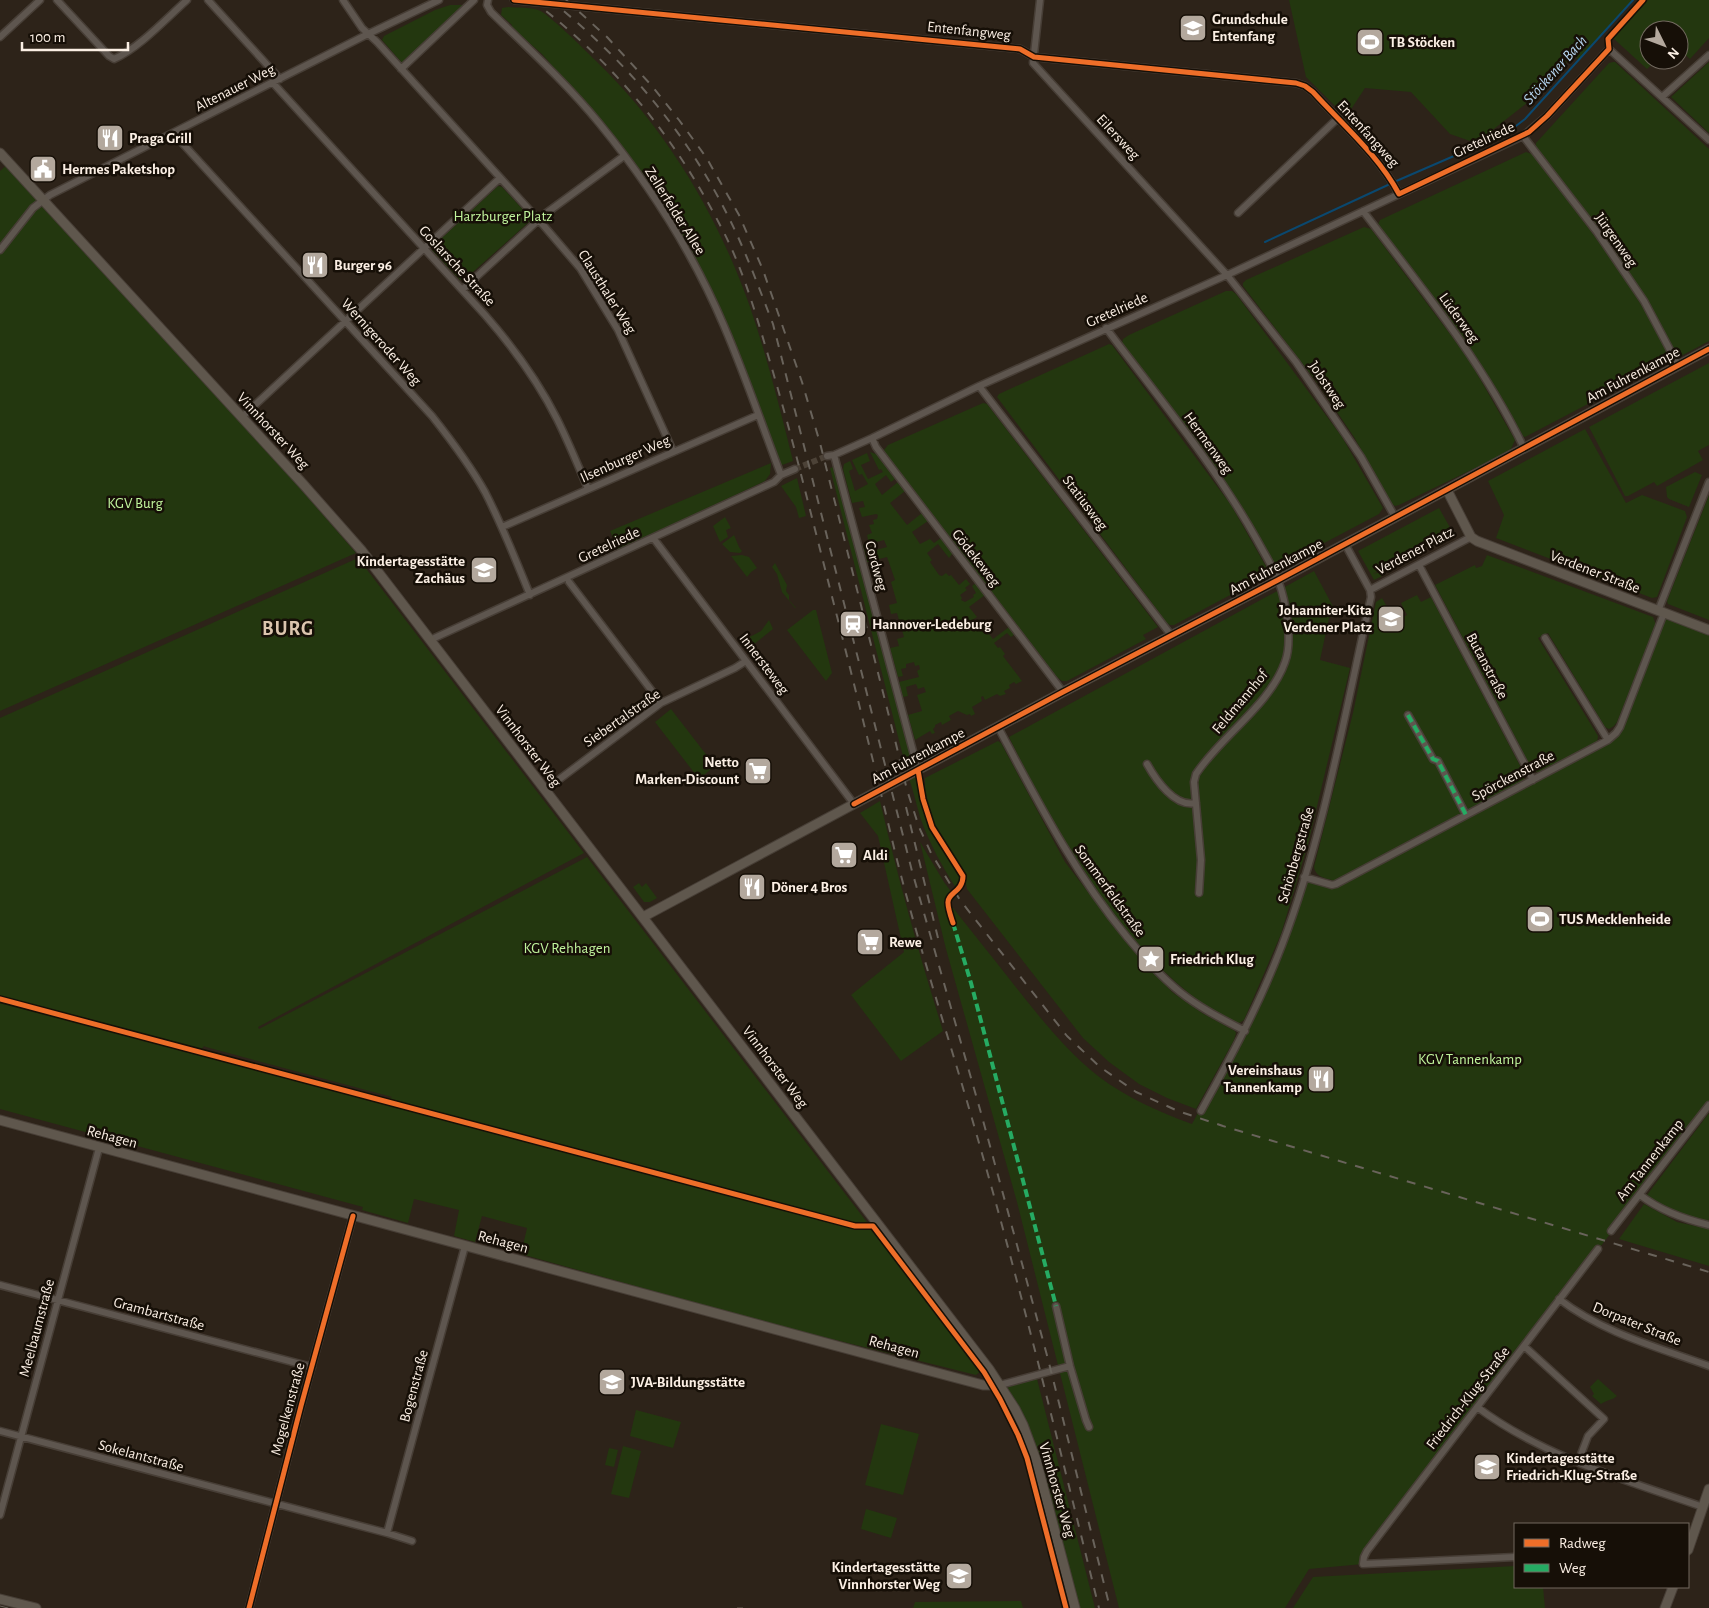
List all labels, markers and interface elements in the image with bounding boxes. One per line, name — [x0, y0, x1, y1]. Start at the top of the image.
place label: Grundschule Entenfang — [1212, 12, 1288, 44]
school or university icon: Grundschule Entenfang — [1178, 13, 1208, 43]
street label: Entenfangweg — [926, 19, 1012, 43]
scale bar — [22, 20, 129, 52]
north arrow — [1639, 20, 1689, 70]
sports icon: TB Stöcken — [1355, 27, 1385, 57]
text: 100 m — [30, 30, 65, 45]
water label: Stöckener Bach — [1520, 32, 1590, 108]
place label: TB Stöcken — [1389, 35, 1455, 50]
text: N — [1664, 45, 1681, 61]
street label: Altenauer Weg — [193, 61, 278, 114]
street label: Entenfangweg — [1334, 98, 1402, 171]
street label: Eilersweg — [1093, 111, 1143, 163]
street label: Gretelriede — [1451, 119, 1517, 161]
restaurant icon: Praga Grill — [95, 123, 125, 153]
place label: Praga Grill — [129, 131, 192, 146]
public building icon: Hermes Paketshop — [28, 154, 58, 184]
place label: Hermes Paketshop — [62, 162, 175, 177]
street label: Zellerfelder Allee — [642, 164, 708, 258]
park label: Harzburger Platz — [454, 209, 552, 224]
street label: Jürgenweg — [1592, 210, 1640, 270]
street label: Goslarsche Straße — [416, 223, 498, 309]
street label: Clausthaler Weg — [575, 247, 639, 337]
restaurant icon: Burger 96 — [300, 250, 330, 280]
place label: Burger 96 — [334, 258, 392, 273]
street label: Gretelriede — [1084, 290, 1150, 330]
street label: Lüderweg — [1436, 290, 1482, 346]
street label: Wernigeroder Weg — [338, 296, 424, 389]
street label: Am Fuhrenkampe — [1584, 344, 1682, 406]
street label: Jobstweg — [1306, 359, 1349, 412]
street label: Vinnhorster Weg — [234, 390, 313, 473]
street label: Hermenweg — [1181, 409, 1236, 477]
street label: Ilsenburger Weg — [578, 432, 673, 485]
street label: Statiusweg — [1060, 473, 1111, 534]
park label: KGV Burg — [107, 496, 163, 511]
street label: Gretelriede — [576, 524, 642, 566]
street label: Verdener Platz — [1374, 524, 1456, 578]
street label: Gödekeweg — [949, 526, 1003, 590]
street label: Am Fuhrenkampe — [1227, 536, 1325, 598]
street label: Cordweg — [862, 539, 890, 593]
street label: Verdener Straße — [1548, 548, 1642, 596]
place label: Kindertagesstätte Zachäus — [356, 554, 465, 586]
school or university icon: Kindertagesstätte Zachäus — [469, 555, 499, 585]
place label: Johanniter-Kita Verdener Platz — [1279, 603, 1372, 635]
school or university icon: Johanniter-Kita Verdener Platz — [1376, 604, 1406, 634]
station icon: Hannover-Ledeburg — [838, 609, 868, 639]
place label: Hannover-Ledeburg — [872, 617, 992, 632]
district label: BURG — [262, 619, 314, 639]
street label: Innersteweg — [736, 631, 792, 698]
street label: Butanstraße — [1463, 631, 1511, 701]
street label: Feldmannhof — [1209, 666, 1272, 737]
street label: Siebertalstraße — [581, 686, 663, 750]
street label: Vinnhorster Weg — [492, 702, 564, 790]
street label: Am Fuhrenkampe — [869, 725, 967, 787]
street label: Spörckenstraße — [1469, 748, 1557, 804]
place label: Netto Marken-Discount — [635, 755, 739, 787]
supermarket icon: Netto Marken-Discount — [743, 756, 773, 786]
street label: Schönbergstraße — [1275, 805, 1317, 905]
supermarket icon: Aldi — [829, 840, 859, 870]
street label: Sommerfeldstraße — [1072, 842, 1148, 940]
place label: Aldi — [863, 848, 888, 863]
restaurant icon: Döner 4 Bros — [737, 872, 767, 902]
place label: Döner 4 Bros — [771, 880, 848, 895]
sports icon: TUS Mecklenheide — [1525, 904, 1555, 934]
place label: TUS Mecklenheide — [1559, 912, 1671, 927]
supermarket icon: Rewe — [855, 927, 885, 957]
place label: Rewe — [889, 935, 922, 950]
park label: KGV Rehhagen — [523, 941, 611, 956]
place icon: Friedrich Klug — [1136, 944, 1166, 974]
place label: Friedrich Klug — [1170, 952, 1254, 967]
street label: Vinnhorster Weg — [739, 1023, 811, 1111]
park label: KGV Tannenkamp — [1418, 1052, 1522, 1067]
place label: Vereinshaus Tannenkamp — [1223, 1063, 1302, 1095]
restaurant icon: Vereinshaus Tannenkamp — [1306, 1064, 1336, 1094]
street label: Am Tannenkamp — [1614, 1116, 1686, 1204]
street label: Rehagen — [85, 1123, 139, 1151]
street label: Rehagen — [476, 1228, 530, 1256]
street label: Meelbaumstraße — [17, 1277, 57, 1378]
street label: Grambartstraße — [112, 1295, 206, 1333]
street label: Dorpater Straße — [1591, 1299, 1683, 1349]
street label: Rehagen — [867, 1333, 921, 1361]
street label: Friedrich-Klug-Straße — [1423, 1344, 1513, 1452]
street label: Bogenstraße — [397, 1348, 431, 1424]
street label: Mogelkenstraße — [268, 1361, 308, 1457]
school or university icon: JVA-Bildungsstätte — [597, 1367, 627, 1397]
place label: JVA-Bildungsstätte — [631, 1375, 745, 1390]
street label: Sokelantstraße — [97, 1437, 185, 1475]
street label: Vinnhorster Weg — [1036, 1441, 1078, 1540]
place label: Kindertagesstätte Friedrich-Klug-Straße — [1506, 1451, 1637, 1483]
school or university icon: Kindertagesstätte Friedrich-Klug-Straße — [1472, 1452, 1502, 1482]
legend — [1514, 1523, 1689, 1588]
text: Radweg — [1559, 1536, 1606, 1551]
place label: Kindertagesstätte Vinnhorster Weg — [831, 1560, 940, 1592]
school or university icon: Kindertagesstätte Vinnhorster Weg — [944, 1561, 974, 1591]
text: Weg — [1559, 1561, 1587, 1576]

